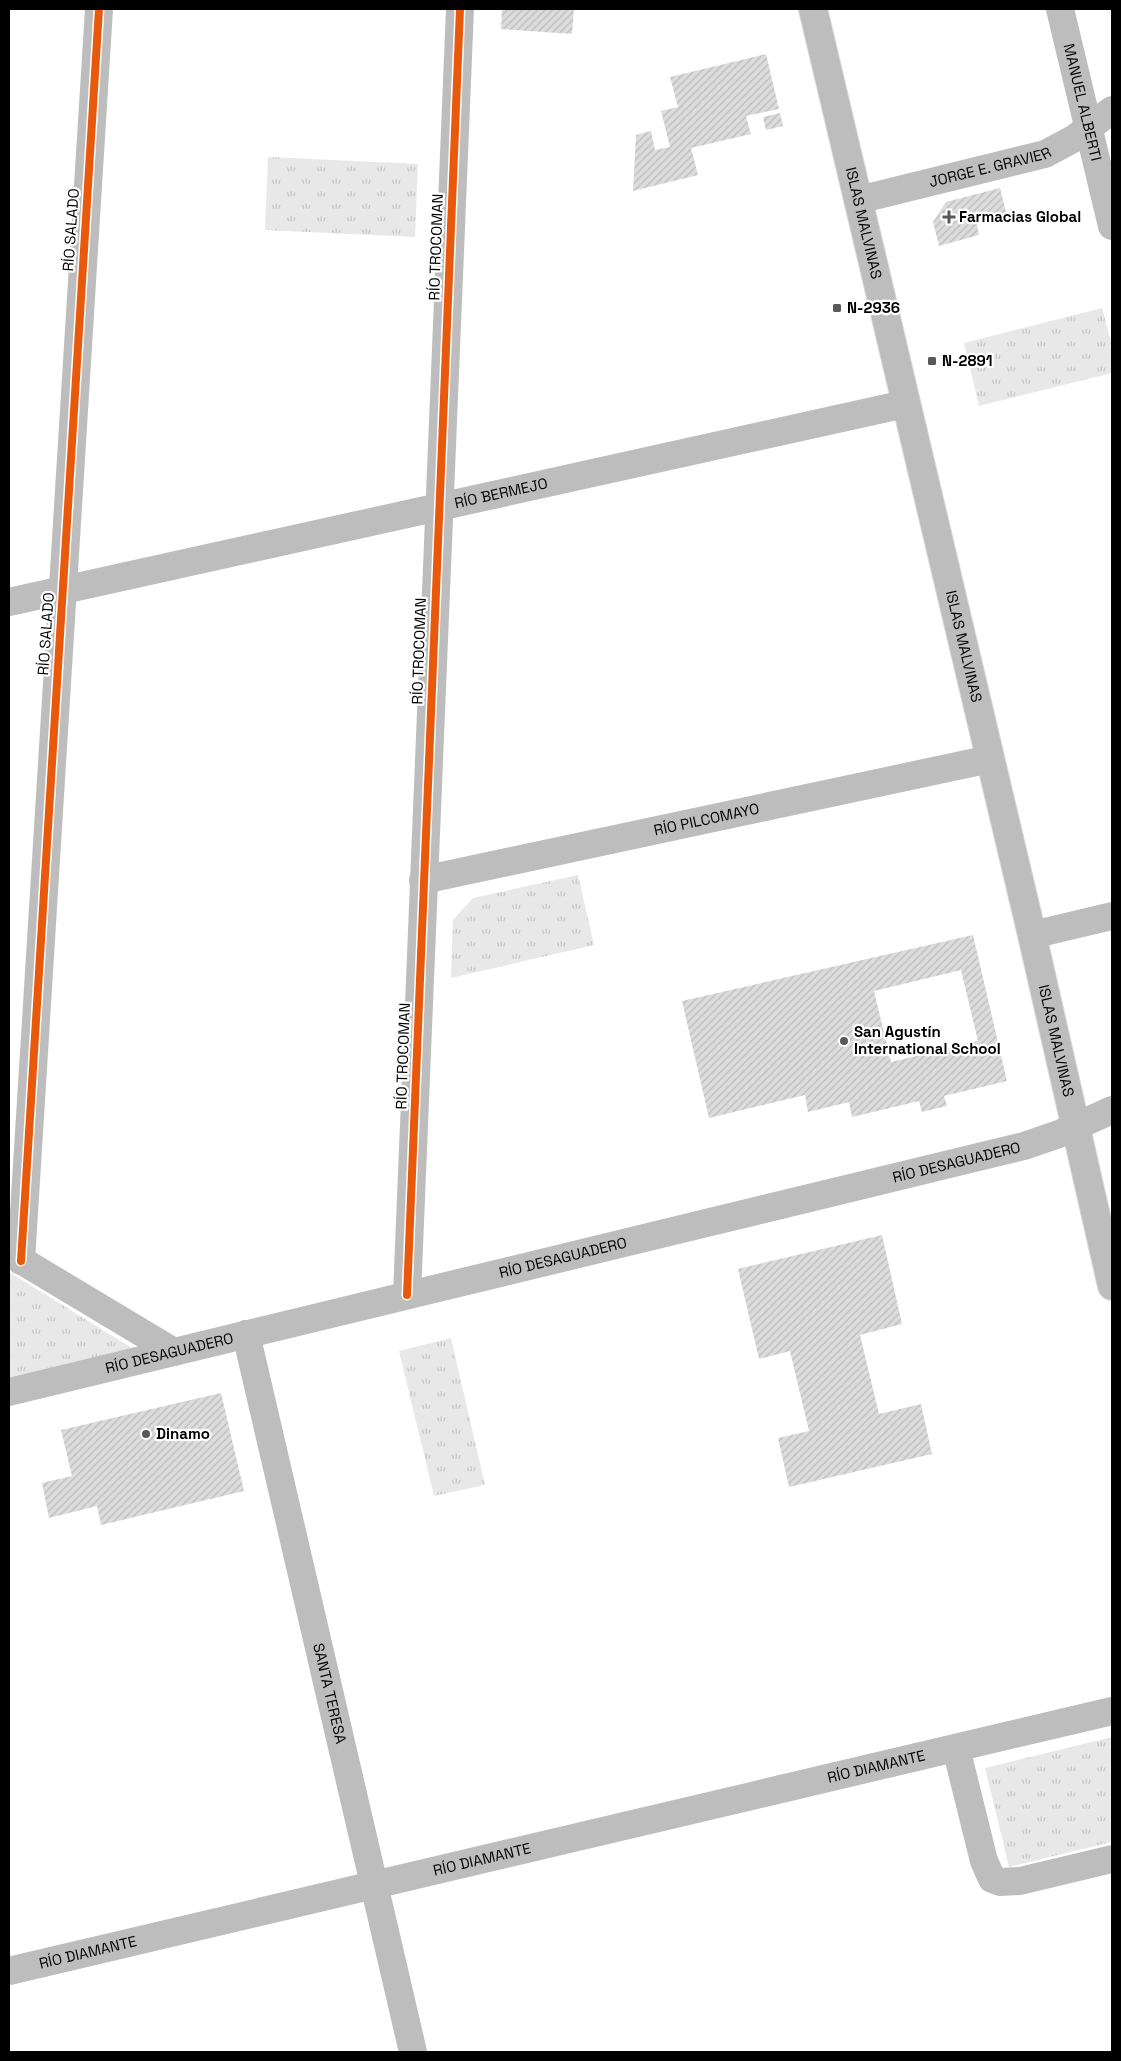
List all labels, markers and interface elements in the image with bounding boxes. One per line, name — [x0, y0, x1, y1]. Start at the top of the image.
street label: MANUEL ALBERTI — [1060, 42, 1106, 163]
street label: JORGE E. GRAVIER — [927, 142, 1054, 191]
street label: ISLAS MALVINAS — [842, 165, 887, 281]
street label: RÍO SALADO — [58, 188, 83, 272]
street label: RÍO TROCOMAN — [424, 193, 447, 301]
place label: Farmacias Global — [959, 207, 1081, 226]
marker: Farmacias Global — [943, 211, 955, 223]
place label: N-2936 — [847, 298, 900, 317]
marker: N-2936 — [831, 302, 843, 314]
place label: N-2891 — [942, 351, 993, 370]
marker: N-2891 — [926, 355, 938, 367]
street label: RÍO BERMEJO — [453, 473, 549, 512]
street label: ISLAS MALVINAS — [942, 588, 987, 704]
street label: RÍO SALADO — [33, 592, 58, 676]
street label: RÍO TROCOMAN — [407, 597, 430, 705]
street label: RÍO PILCOMAYO — [652, 798, 761, 839]
street label: ISLAS MALVINAS — [1035, 983, 1079, 1099]
street label: RÍO TROCOMAN — [391, 1002, 414, 1110]
place label: San Agustín International School — [854, 1022, 1001, 1058]
marker: San Agustín International School — [838, 1035, 850, 1047]
street label: RÍO DESAGUADERO — [891, 1137, 1022, 1187]
street label: RÍO DESAGUADERO — [497, 1233, 629, 1282]
street label: RÍO DESAGUADERO — [103, 1328, 235, 1377]
place label: Dinamo — [156, 1424, 210, 1443]
marker: Dinamo — [140, 1428, 152, 1440]
street label: SANTA TERESA — [309, 1641, 351, 1746]
street label: RÍO DIAMANTE — [825, 1745, 927, 1787]
street label: RÍO DIAMANTE — [431, 1838, 533, 1880]
street label: RÍO DIAMANTE — [37, 1931, 138, 1973]

